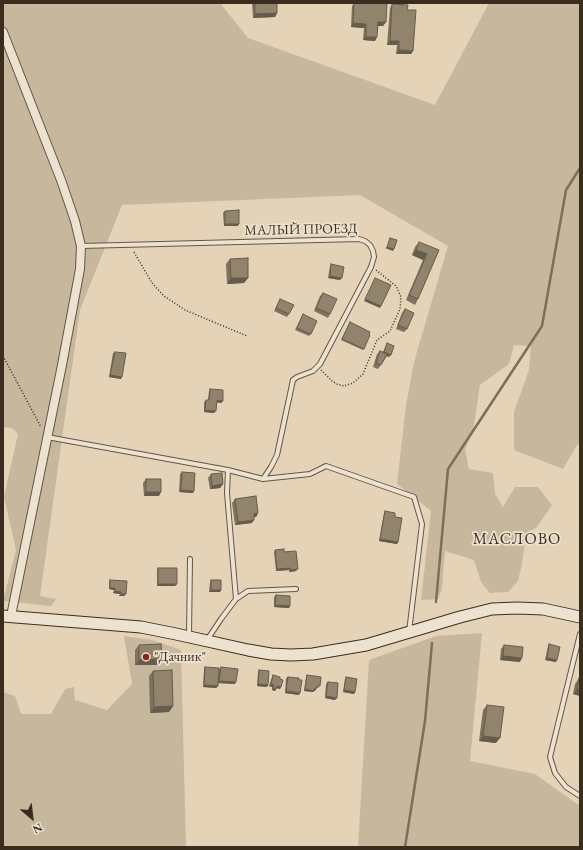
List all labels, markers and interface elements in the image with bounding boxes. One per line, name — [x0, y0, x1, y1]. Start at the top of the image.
street label: МАЛЫЙ ПРОЕЗД — [244, 221, 358, 239]
district label: МАСЛОВО — [473, 530, 561, 550]
place label: "Дачник" — [154, 649, 206, 665]
marker: "Дачник" — [141, 652, 151, 662]
north arrow — [12, 798, 52, 838]
text: N — [30, 820, 45, 837]

